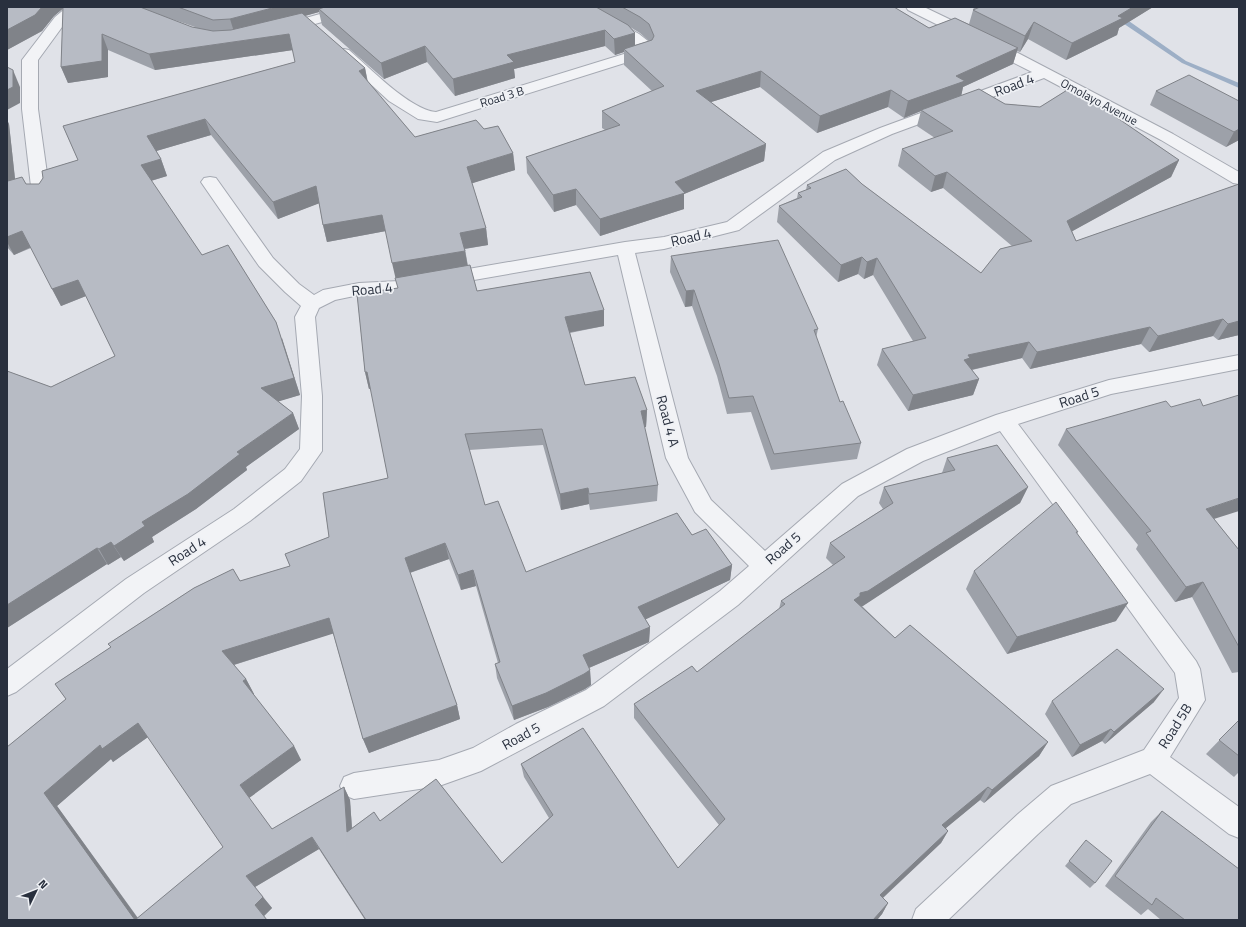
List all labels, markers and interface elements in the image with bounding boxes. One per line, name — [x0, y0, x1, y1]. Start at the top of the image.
street label: Road 4 — [991, 67, 1037, 102]
street label: Omolayo Avenue — [1057, 73, 1141, 130]
street label: Road 3 B — [477, 81, 526, 112]
street label: Road 4 — [668, 222, 713, 251]
street label: Road 4 — [351, 276, 394, 301]
street label: Road 5 — [1056, 380, 1102, 413]
street label: Road 4 A — [652, 393, 686, 450]
street label: Road 5 — [760, 526, 805, 569]
street label: Road 4 — [164, 530, 210, 571]
street label: Road 5B — [1152, 699, 1197, 752]
street label: Road 5 — [498, 716, 544, 755]
north arrow — [16, 871, 56, 911]
text: N — [35, 876, 52, 892]

